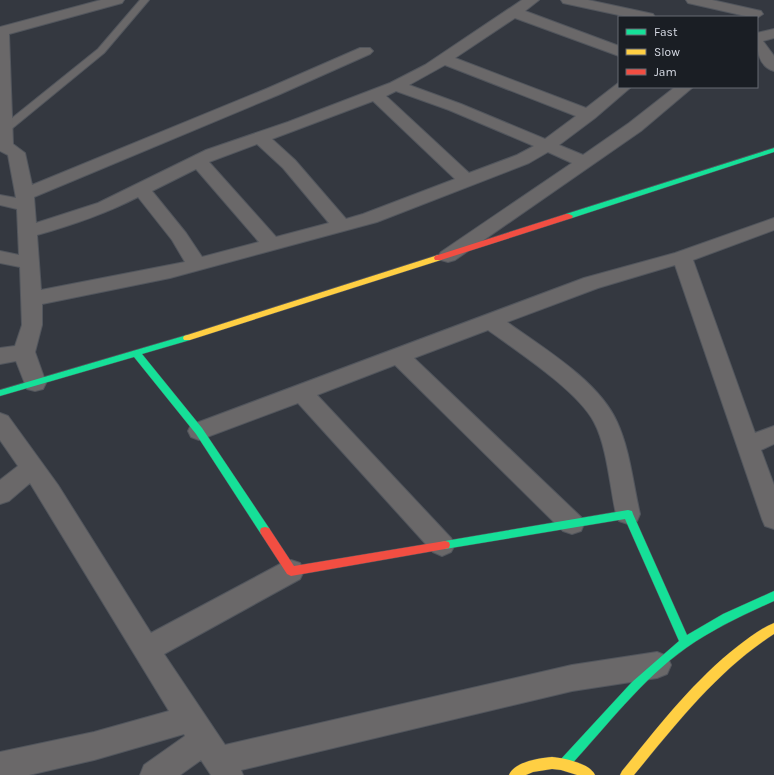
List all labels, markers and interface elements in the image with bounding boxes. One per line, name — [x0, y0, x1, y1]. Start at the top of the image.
legend — [618, 16, 758, 88]
text: Fast — [654, 25, 678, 39]
text: Slow — [654, 45, 680, 59]
text: Jam — [654, 65, 677, 79]

